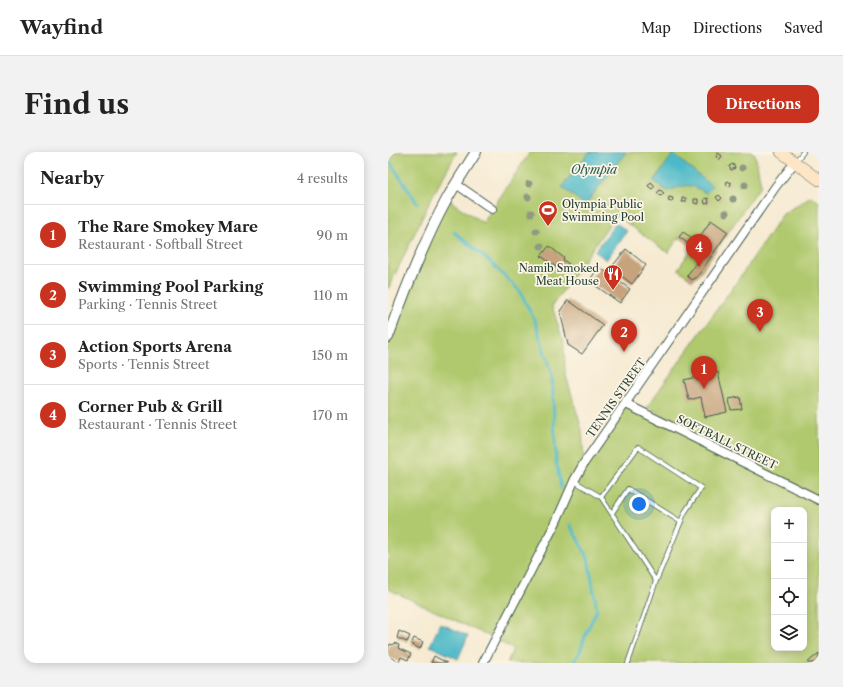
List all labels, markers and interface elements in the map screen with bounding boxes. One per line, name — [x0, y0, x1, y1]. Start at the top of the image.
text: Wayfind — [20, 16, 103, 39]
text: Map — [641, 19, 671, 37]
text: Directions — [693, 19, 762, 37]
text: Saved — [784, 19, 823, 37]
button: Directions — [707, 85, 819, 123]
text: Find us — [24, 87, 129, 121]
water label: Olympia — [571, 162, 617, 177]
text: Nearby — [40, 168, 104, 188]
text: 4 results — [297, 170, 348, 186]
place label: Olympia Public Swimming Pool — [562, 197, 645, 224]
sports icon: Olympia Public Swimming Pool — [537, 199, 559, 227]
text: The Rare Smokey Mare — [78, 217, 258, 236]
text: 1 — [50, 227, 56, 243]
text: 90 m — [317, 227, 348, 243]
pin: 4 — [686, 234, 712, 267]
text: Restaurant · Softball Street — [78, 236, 243, 252]
place label: Namib Smoked Meat House — [519, 261, 599, 288]
restaurant icon: Namib Smoked Meat House — [602, 263, 624, 291]
text: Swimming Pool Parking — [78, 277, 263, 296]
text: 2 — [49, 287, 57, 303]
text: 110 m — [313, 287, 348, 303]
text: Parking · Tennis Street — [78, 296, 217, 312]
pin: 3 — [747, 299, 773, 332]
pin: 2 — [611, 319, 637, 352]
text: Action Sports Arena — [78, 337, 232, 356]
text: 3 — [49, 347, 57, 363]
text: 150 m — [312, 347, 348, 363]
street label: TENNIS STREET — [583, 355, 649, 440]
text: Sports · Tennis Street — [78, 356, 210, 372]
pin: 1 — [691, 356, 717, 389]
text: Corner Pub & Grill — [78, 397, 223, 416]
text: 4 — [49, 407, 57, 423]
text: 170 m — [312, 407, 348, 423]
street label: SOFTBALL STREET — [675, 412, 780, 473]
text: Restaurant · Tennis Street — [78, 416, 237, 432]
your location — [629, 494, 649, 514]
map controls — [771, 507, 807, 651]
button: + — [771, 507, 807, 543]
button: − — [771, 543, 807, 579]
button: locate — [771, 579, 807, 615]
button: layers — [771, 615, 807, 651]

